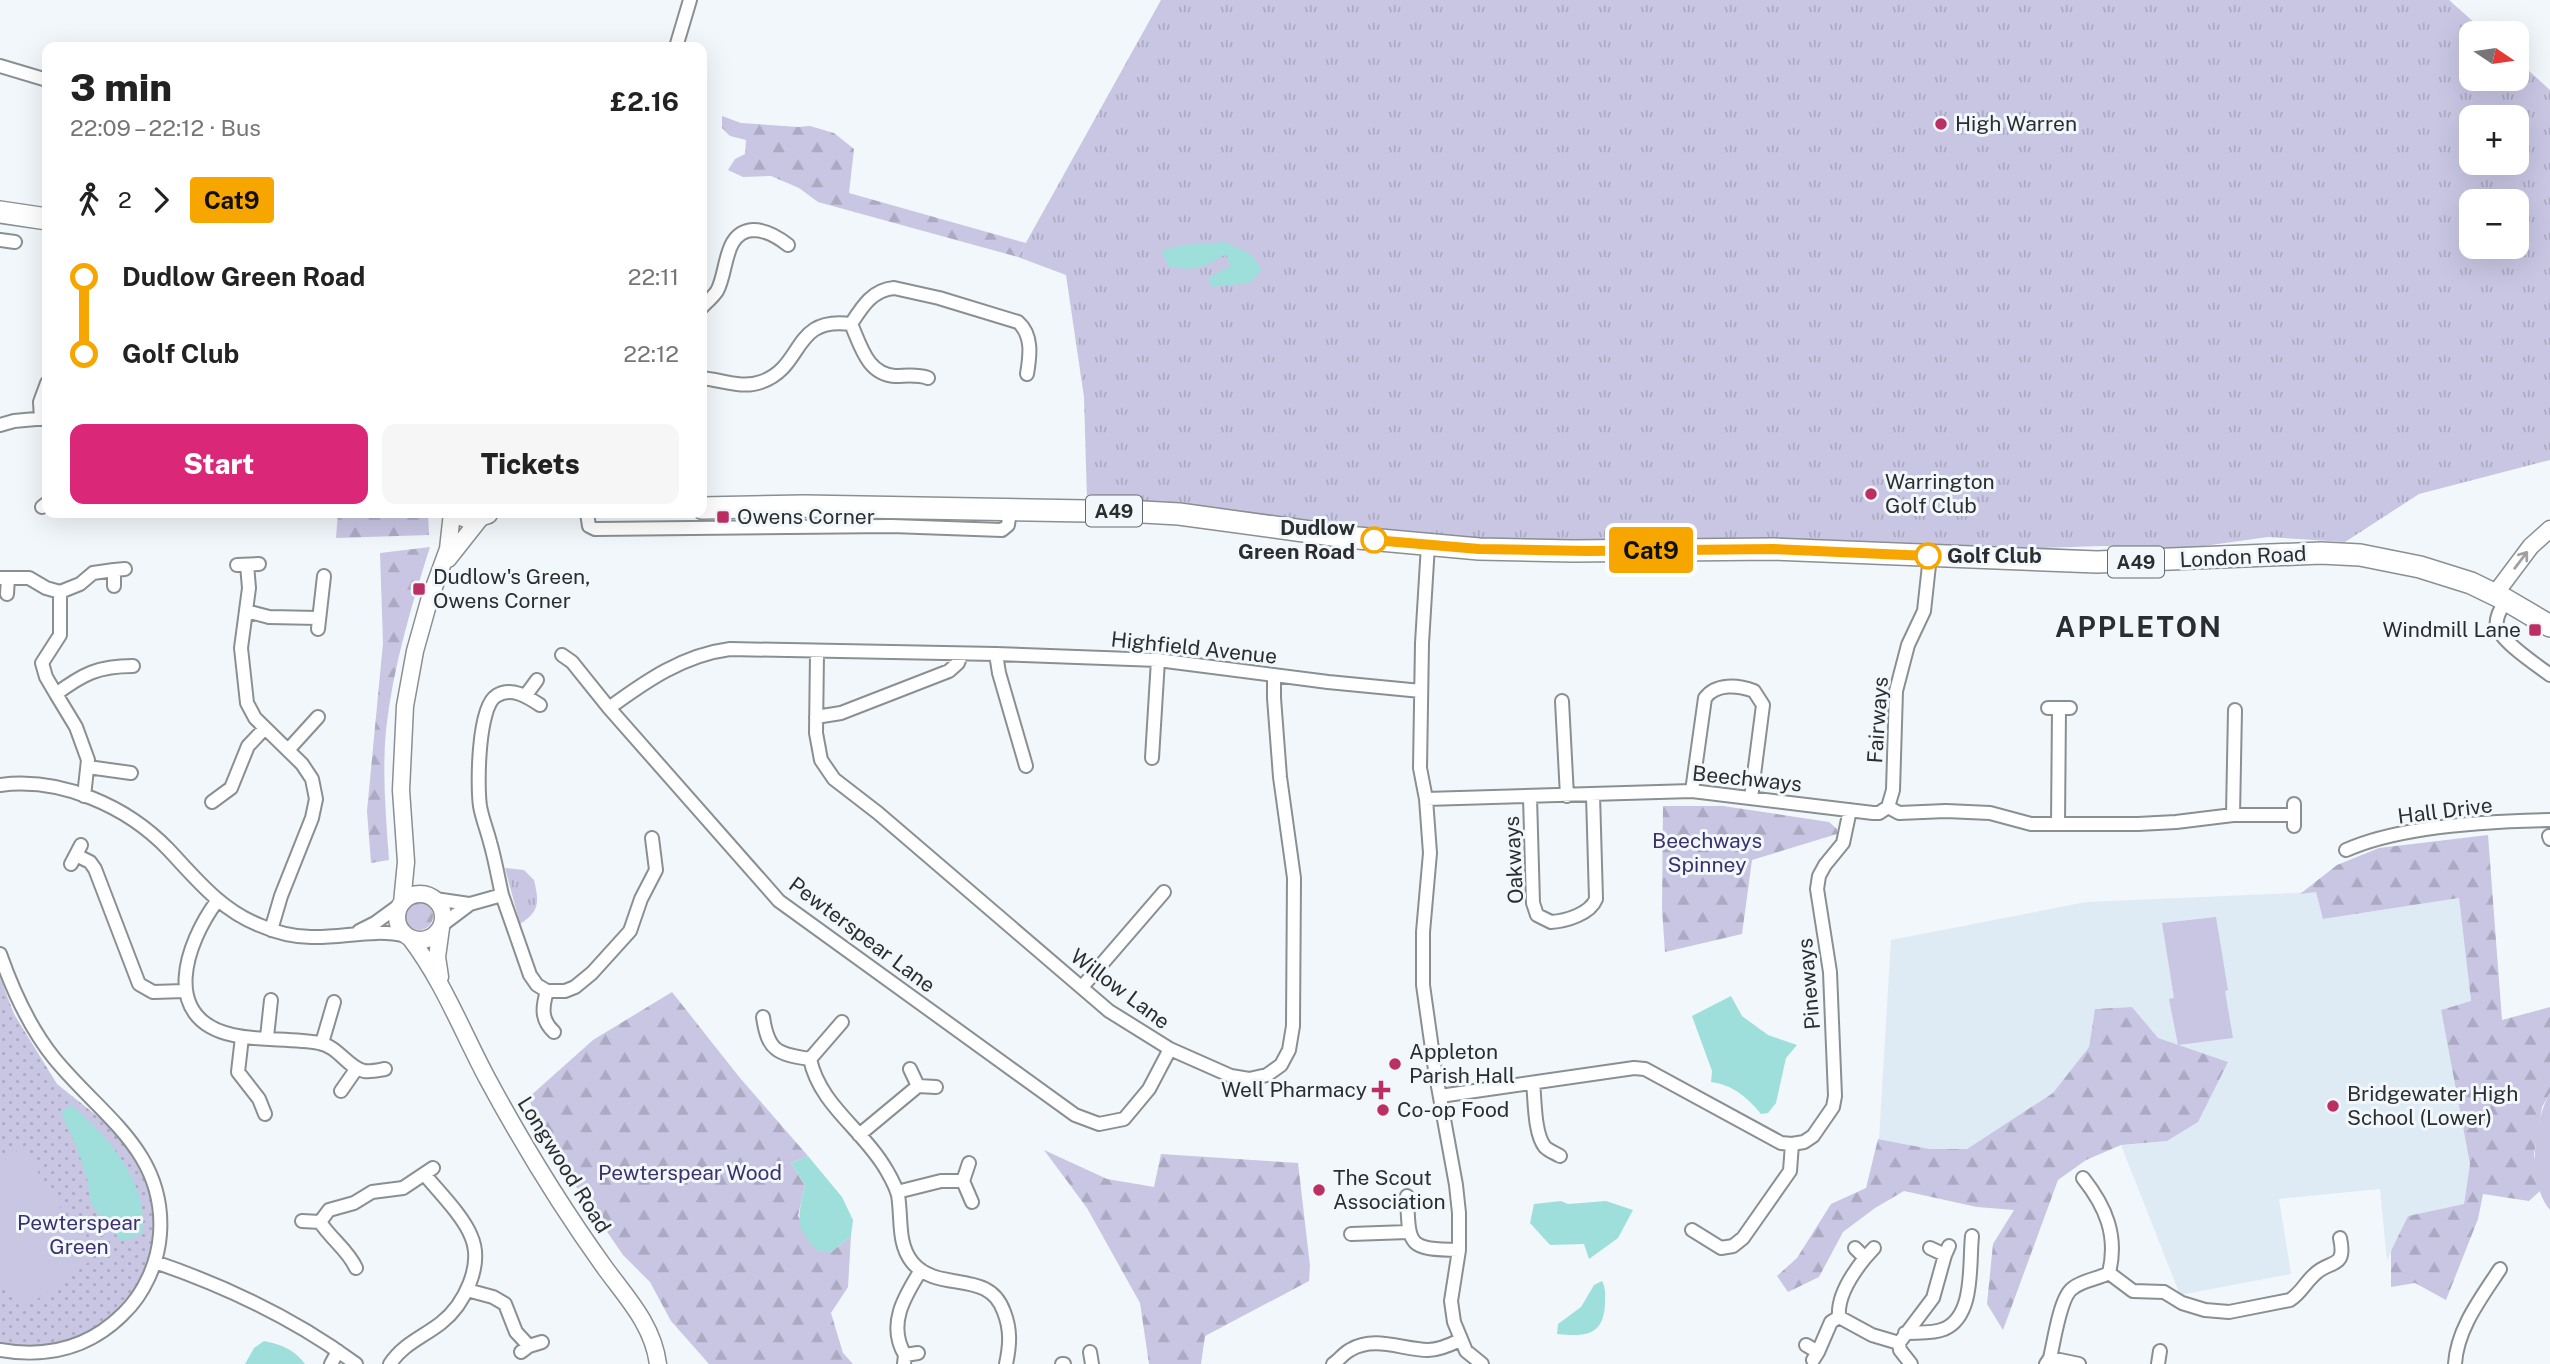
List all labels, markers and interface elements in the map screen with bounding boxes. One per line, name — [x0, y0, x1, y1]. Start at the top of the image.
north arrow — [2459, 21, 2529, 91]
map controls — [2459, 21, 2529, 259]
text: 3 min — [70, 65, 172, 110]
text: £2.16 — [610, 86, 679, 117]
button: + — [2459, 105, 2529, 175]
place label: High Warren — [1955, 111, 2077, 136]
text: 22:09 – 22:12 · Bus — [70, 114, 261, 141]
marker: High Warren — [1933, 116, 1949, 132]
icon: walk — [70, 181, 108, 219]
icon: forward — [142, 181, 180, 219]
text: 2 — [118, 186, 132, 213]
text: Cat9 — [204, 186, 260, 214]
button: − — [2459, 189, 2529, 259]
text: Dudlow Green Road — [122, 261, 365, 292]
text: 22:11 — [628, 263, 679, 290]
text: Golf Club — [122, 338, 239, 369]
text: 22:12 — [623, 340, 679, 367]
button: Start — [70, 424, 368, 504]
button: Tickets — [382, 424, 679, 504]
place label: Warrington Golf Club — [1885, 469, 1995, 518]
marker: Warrington Golf Club — [1863, 486, 1879, 502]
road number: A49 — [1086, 496, 1142, 526]
place label: Owens Corner — [737, 504, 875, 529]
marker: Owens Corner — [715, 509, 731, 525]
place label: Dudlow Green Road — [1238, 515, 1355, 564]
marker: Dudlow Green Road — [1361, 527, 1387, 553]
line badge: Cat9 — [1602, 527, 1700, 573]
text: Cat9 — [1623, 536, 1679, 564]
street label: London Road — [2179, 541, 2307, 572]
marker: Golf Club — [1915, 543, 1941, 569]
place label: Golf Club — [1947, 543, 2042, 568]
road number: A49 — [2108, 547, 2164, 578]
one-way arrow — [2513, 551, 2528, 570]
place label: Dudlow's Green, Owens Corner — [433, 564, 590, 613]
marker: Dudlow's Green, Owens Corner — [411, 581, 427, 597]
district label: APPLETON — [2055, 610, 2223, 643]
place label: Windmill Lane — [2382, 617, 2521, 642]
marker: Windmill Lane — [2527, 622, 2543, 638]
street label: Highfield Avenue — [1110, 626, 1278, 669]
street label: Fairways — [1862, 676, 1893, 764]
street label: Beechways — [1691, 760, 1803, 797]
street label: Hall Drive — [2396, 792, 2494, 829]
street label: Oakways — [1499, 815, 1528, 905]
park label: Beechways Spinney — [1652, 828, 1762, 877]
street label: Pewterspear Lane — [784, 872, 940, 998]
street label: Pineways — [1792, 937, 1825, 1031]
street label: Willow Lane — [1066, 943, 1175, 1034]
place label: Appleton Parish Hall — [1409, 1039, 1515, 1088]
marker: Appleton Parish Hall — [1387, 1056, 1403, 1072]
place label: Well Pharmacy — [1221, 1077, 1367, 1102]
place label: Bridgewater High School (Lower) — [2347, 1081, 2518, 1130]
marker: Well Pharmacy — [1373, 1082, 1389, 1098]
street label: Longwood Road — [512, 1092, 616, 1238]
place label: Co-op Food — [1397, 1097, 1509, 1122]
marker: Bridgewater High School (Lower) — [2325, 1098, 2341, 1114]
marker: Co-op Food — [1375, 1102, 1391, 1118]
park label: Pewterspear Wood — [598, 1160, 782, 1185]
place label: The Scout Association — [1333, 1165, 1446, 1214]
marker: The Scout Association — [1311, 1182, 1327, 1198]
park label: Pewterspear Green — [17, 1210, 141, 1259]

